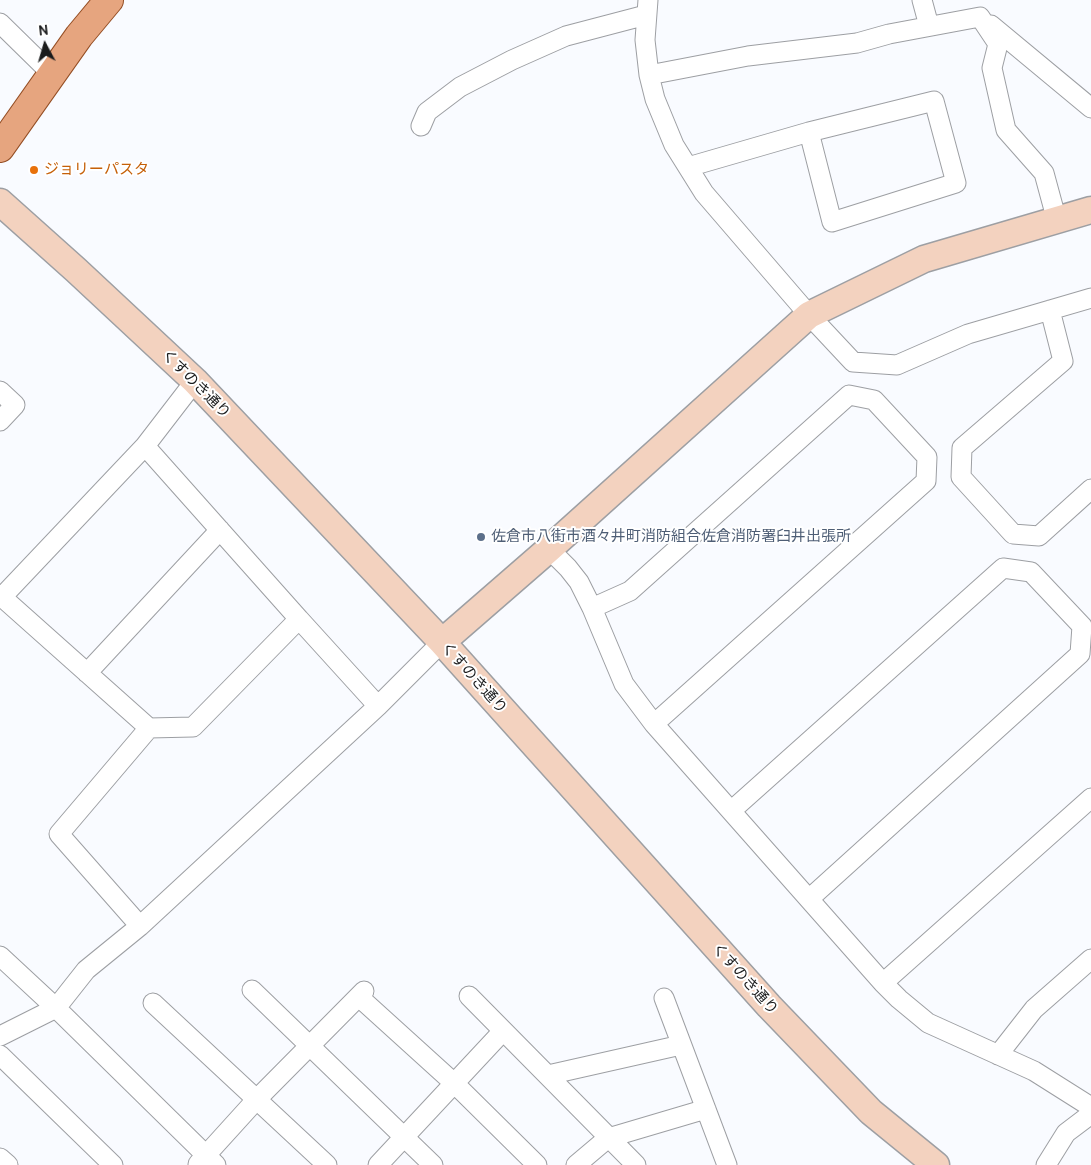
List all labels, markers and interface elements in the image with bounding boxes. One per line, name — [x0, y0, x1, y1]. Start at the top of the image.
north arrow — [20, 20, 70, 70]
text: N — [38, 21, 49, 40]
place label: ジョリーパスタ — [44, 161, 149, 179]
marker: ジョリーパスタ — [28, 164, 40, 176]
street label: くすのき通り — [158, 346, 234, 422]
place label: 佐倉市八街市酒々井町消防組合佐倉消防署臼井出張所 — [491, 528, 851, 546]
marker: 佐倉市八街市酒々井町消防組合佐倉消防署臼井出張所 — [475, 531, 487, 543]
street label: くすのき通り — [437, 639, 511, 717]
street label: くすのき通り — [708, 940, 782, 1018]

